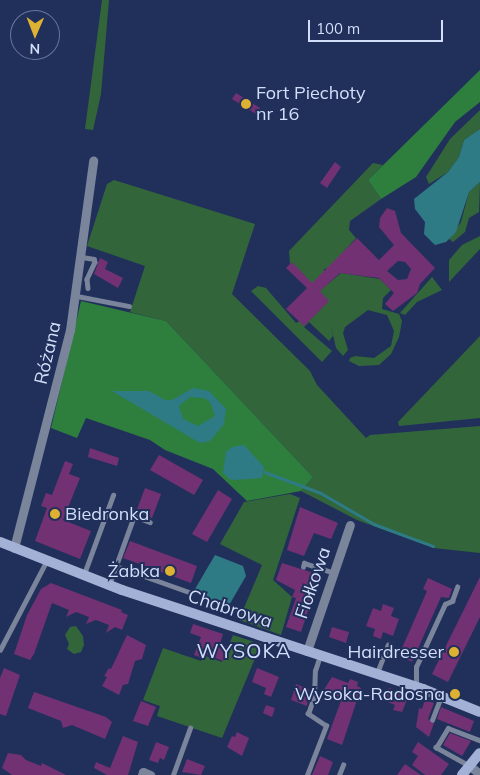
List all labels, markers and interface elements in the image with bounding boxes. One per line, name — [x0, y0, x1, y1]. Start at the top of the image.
north arrow — [10, 10, 60, 60]
scale bar — [310, 10, 445, 42]
text: 100 m — [316, 19, 360, 38]
text: N — [29, 40, 40, 58]
place label: Fort Piechoty nr 16 — [256, 83, 365, 126]
marker: Fort Piechoty nr 16 — [240, 98, 252, 110]
street label: Różana — [30, 319, 66, 387]
place label: Biedronka — [65, 503, 149, 525]
marker: Biedronka — [49, 508, 61, 520]
street label: Fiołkowa — [291, 544, 335, 622]
place label: Żabka — [108, 560, 160, 582]
marker: Żabka — [164, 565, 176, 577]
street label: Chabrowa — [185, 585, 275, 633]
district label: WYSOKA — [196, 638, 292, 662]
place label: Hairdresser — [348, 641, 444, 663]
marker: Hairdresser — [448, 646, 460, 658]
place label: Wysoka-Radosna — [295, 683, 445, 705]
marker: Wysoka-Radosna — [449, 688, 461, 700]

